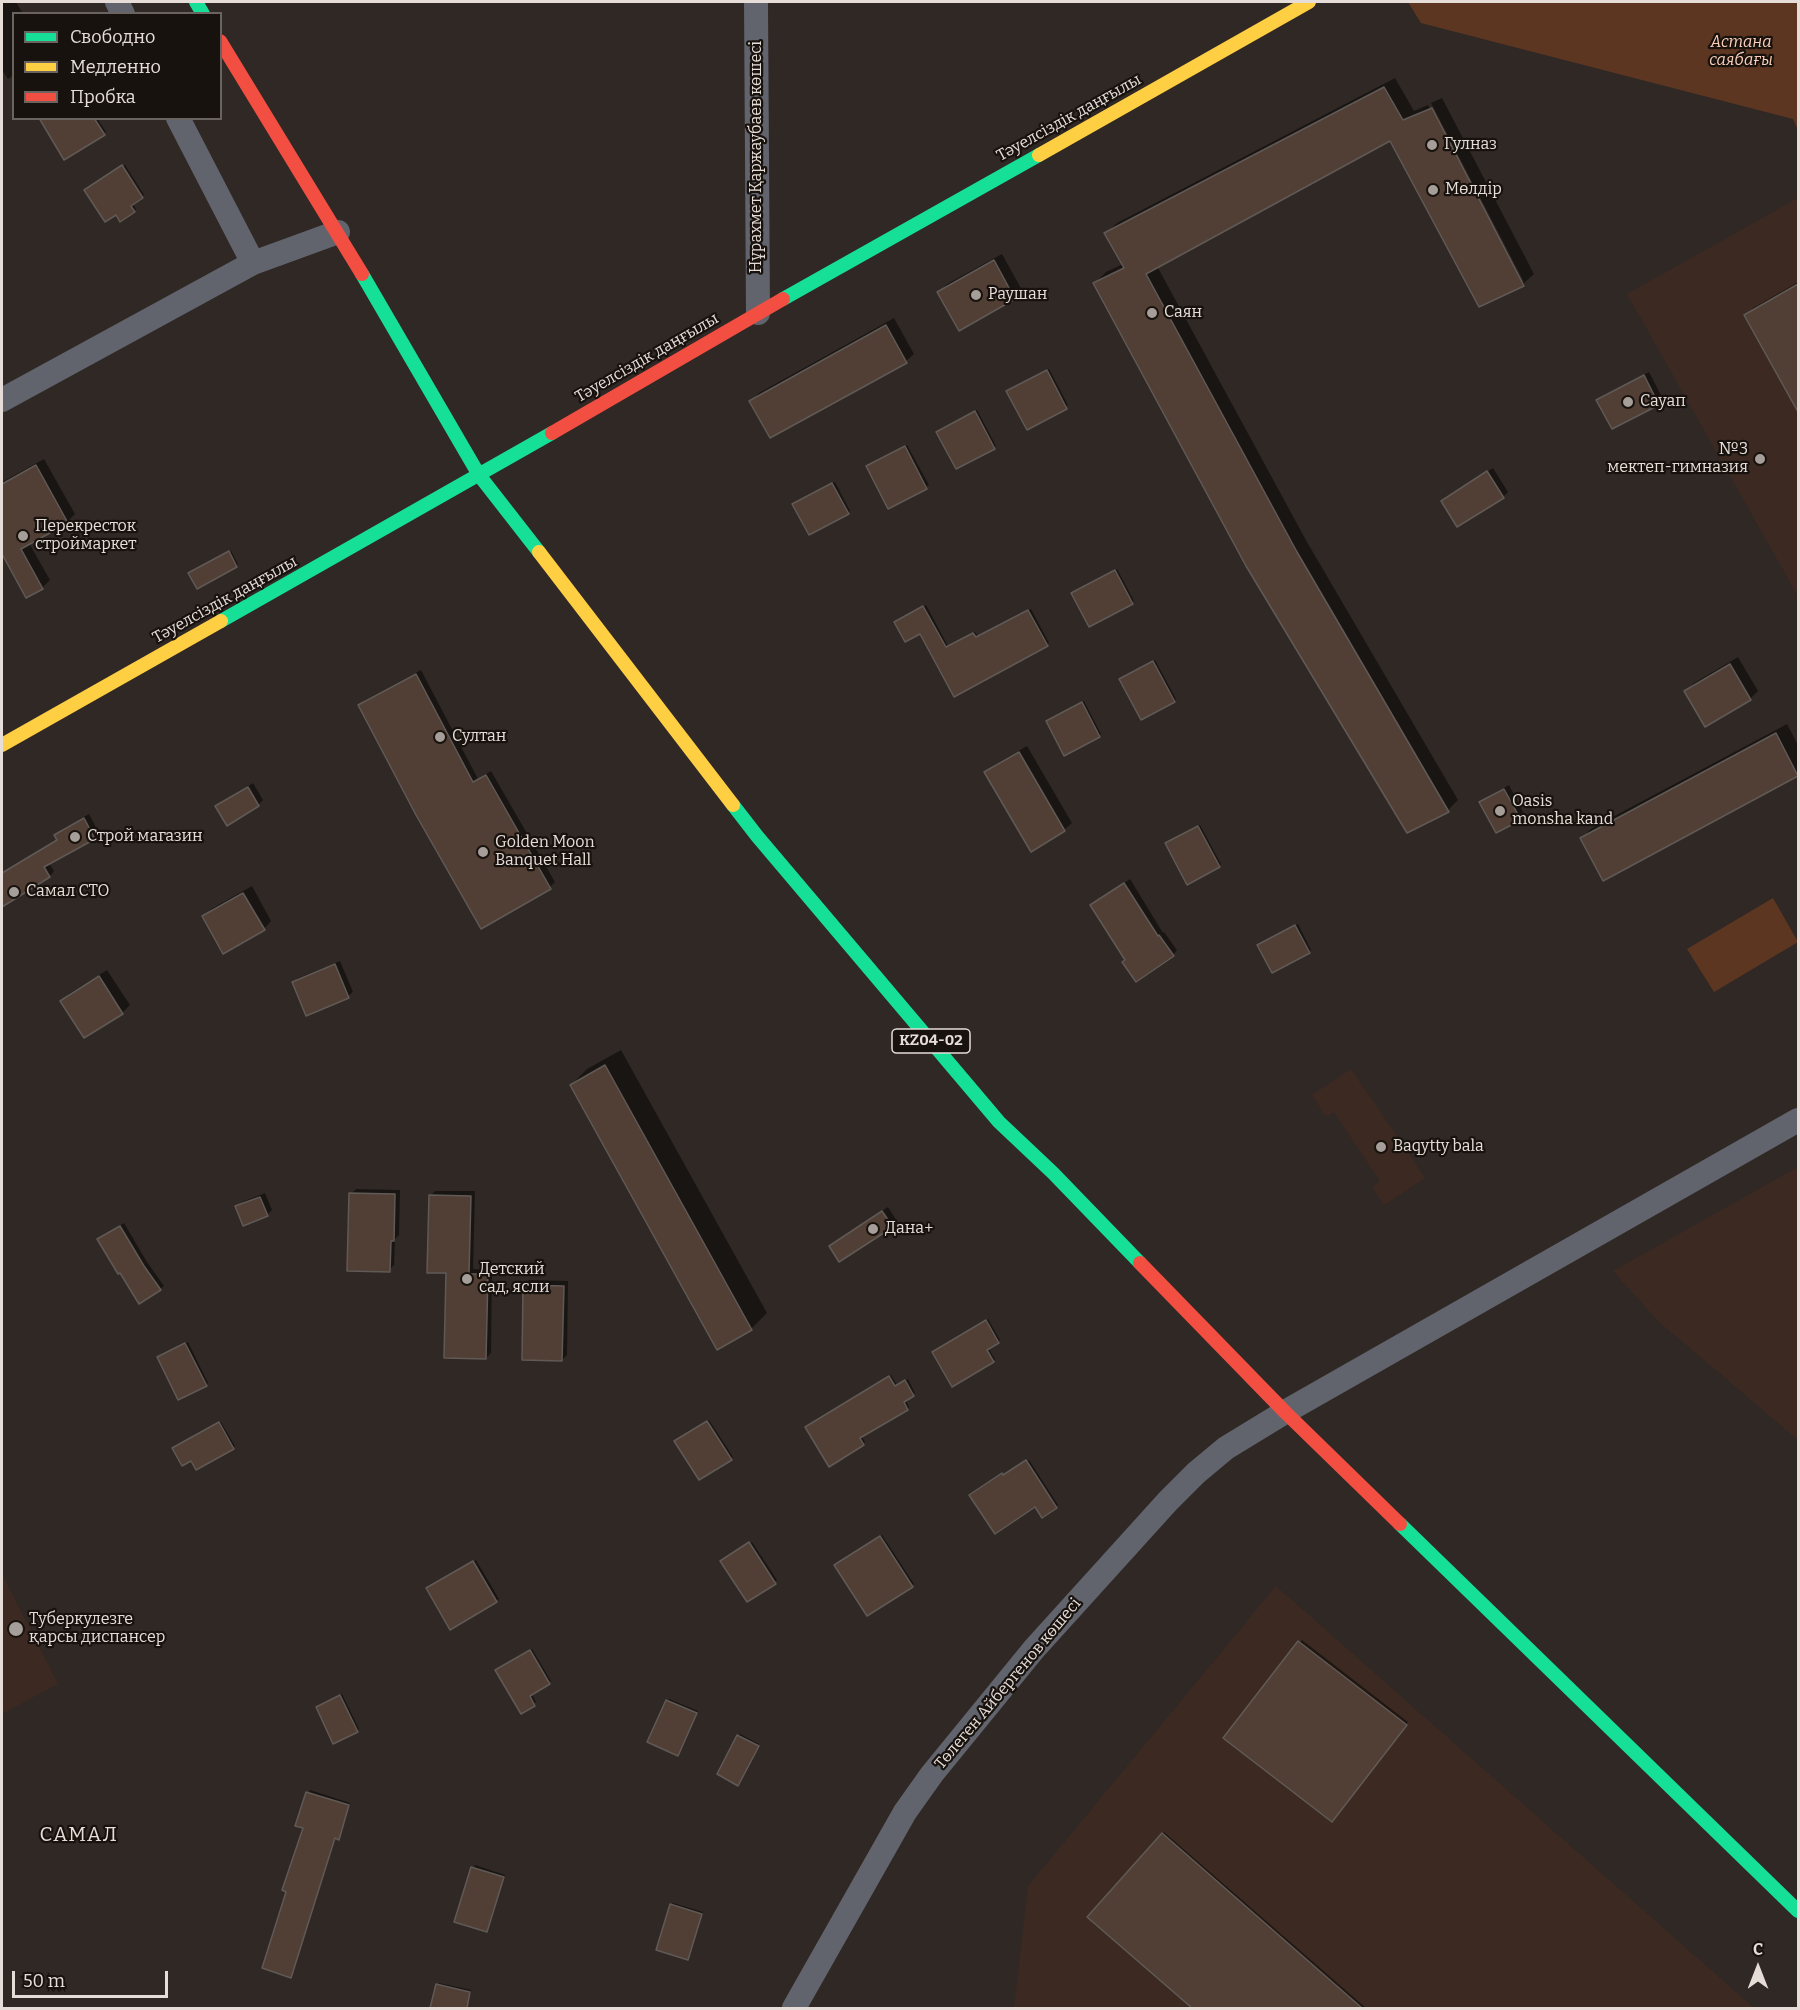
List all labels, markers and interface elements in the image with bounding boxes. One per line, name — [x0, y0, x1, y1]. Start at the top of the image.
legend — [12, 12, 222, 120]
text: Свободно — [70, 26, 155, 48]
park label: Астана саябағы — [1709, 33, 1773, 71]
street label: Нұрахмет Қаржаубаев көшесі — [747, 41, 767, 273]
text: Медленно — [70, 56, 161, 78]
street label: Тәуелсіздік даңғылы — [993, 70, 1145, 166]
text: Пробка — [70, 86, 136, 108]
place label: Гулназ — [1444, 135, 1497, 155]
marker: Гулназ — [1425, 138, 1439, 152]
place label: Мөлдір — [1445, 180, 1502, 200]
marker: Мөлдір — [1426, 183, 1440, 197]
place label: Раушан — [988, 285, 1047, 305]
marker: Раушан — [969, 288, 983, 302]
place label: Саян — [1164, 303, 1202, 323]
marker: Саян — [1145, 306, 1159, 320]
street label: Тәуелсіздік даңғылы — [572, 309, 722, 407]
place label: Сауап — [1640, 392, 1686, 412]
marker: Сауап — [1621, 395, 1635, 409]
place label: №3 мектеп-гимназия — [1607, 440, 1748, 478]
marker: №3 мектеп-гимназия — [1753, 452, 1767, 466]
place label: Перекресток строймаркет — [35, 517, 136, 555]
marker: Перекресток строймаркет — [16, 529, 30, 543]
street label: Тәуелсіздік даңғылы — [149, 552, 301, 648]
place label: Султан — [452, 727, 506, 747]
marker: Султан — [433, 730, 447, 744]
place label: Oasis monsha kand — [1512, 792, 1613, 830]
marker: Oasis monsha kand — [1493, 804, 1507, 818]
place label: Строй магазин — [87, 827, 203, 847]
marker: Строй магазин — [68, 830, 82, 844]
place label: Golden Moon Banquet Hall — [495, 833, 595, 871]
marker: Golden Moon Banquet Hall — [476, 845, 490, 859]
place label: Самал СТО — [26, 882, 109, 902]
marker: Самал СТО — [7, 885, 21, 899]
road number: KZ04-02 — [892, 1029, 970, 1053]
place label: Baqytty bala — [1393, 1137, 1484, 1157]
marker: Baqytty bala — [1374, 1140, 1388, 1154]
place label: Дана+ — [885, 1219, 933, 1239]
marker: Дана+ — [866, 1222, 880, 1236]
place label: Детский сад, ясли — [479, 1260, 549, 1298]
marker: Детский сад, ясли — [460, 1272, 474, 1286]
street label: Төлеген Айбергенов көшесі — [931, 1595, 1085, 1773]
place label: Туберкулезге қарсы диспансер — [29, 1610, 165, 1648]
marker: Туберкулезге қарсы диспансер — [7, 1620, 25, 1638]
district label: САМАЛ — [40, 1823, 118, 1847]
north arrow — [1728, 1938, 1788, 1998]
text: С — [1753, 1940, 1763, 1959]
scale bar — [15, 1959, 171, 1997]
text: 50 m — [23, 1970, 65, 1992]

